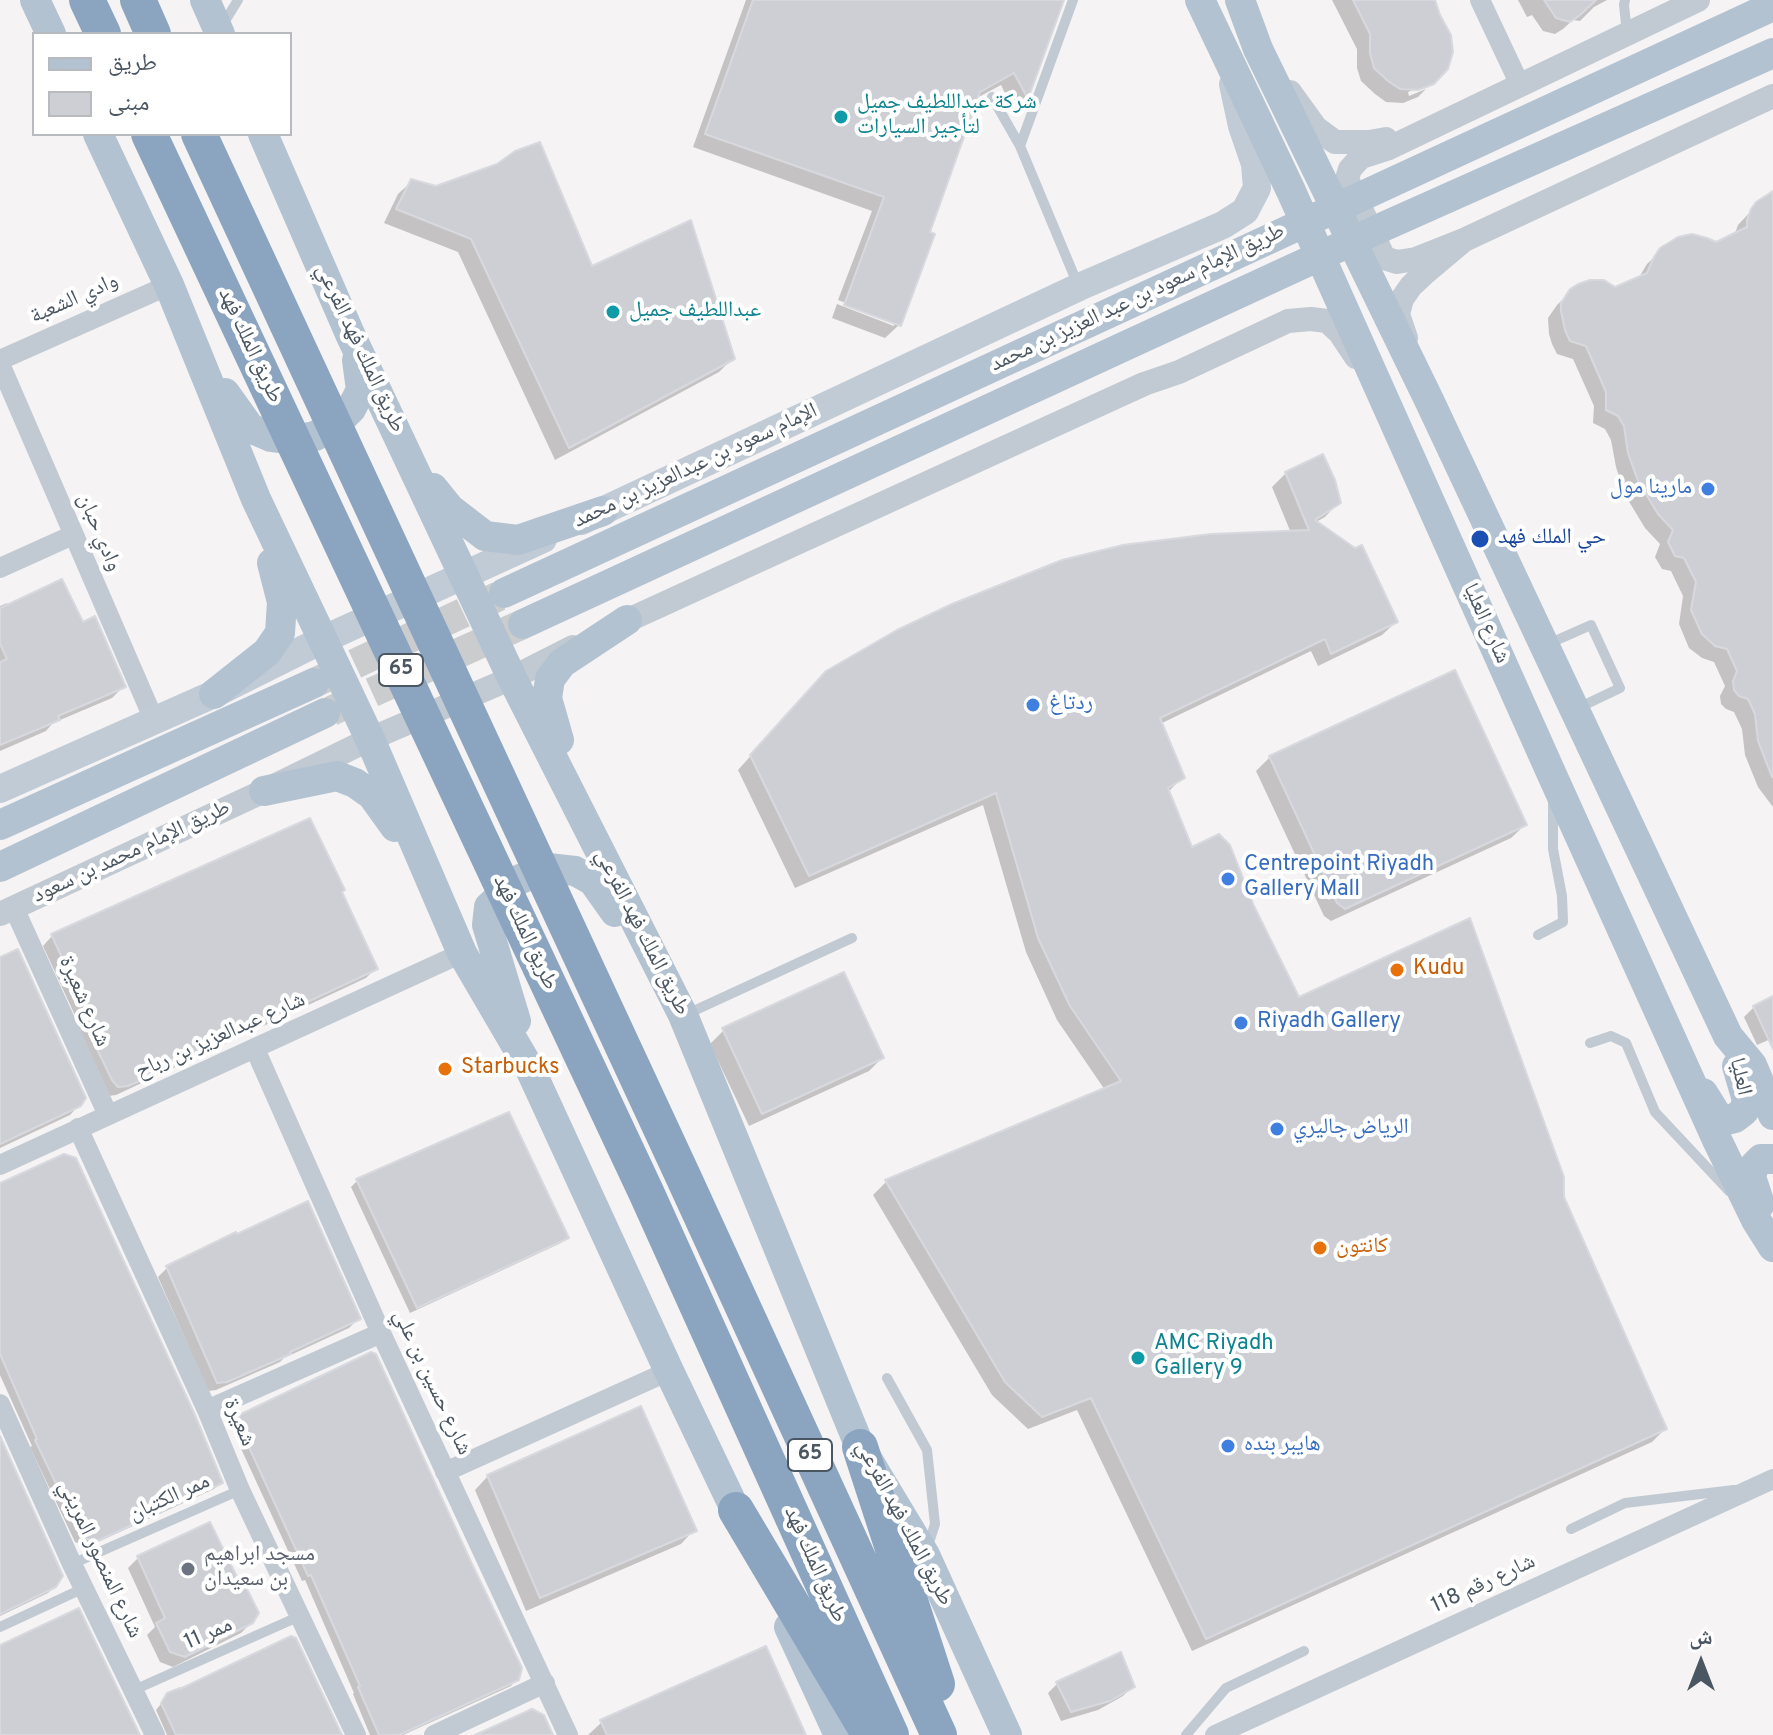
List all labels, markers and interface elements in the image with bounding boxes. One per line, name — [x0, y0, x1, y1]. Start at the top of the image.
legend — [32, 32, 292, 136]
text: طريق — [108, 49, 157, 79]
text: مبنى — [108, 89, 149, 119]
place label: شركة عبداللطيف جميل لتأجير السيارات — [857, 91, 1037, 142]
marker: شركة عبداللطيف جميل لتأجير السيارات — [832, 108, 850, 126]
street label: طريق الإمام سعود بن عبد العزيز بن محمد — [987, 219, 1289, 379]
street label: طريق الملك فهد الفرعي — [308, 261, 410, 437]
street label: وادي الشعبة — [27, 269, 123, 331]
street label: طريق الملك فهد — [211, 284, 287, 408]
place label: عبداللطيف جميل — [629, 299, 761, 325]
marker: عبداللطيف جميل — [604, 303, 622, 321]
street label: الإمام سعود بن عبدالعزيز بن محمد — [570, 399, 822, 535]
place label: مارينا مول — [1610, 476, 1692, 502]
marker: مارينا مول — [1699, 480, 1717, 498]
street label: وادي حبان — [70, 490, 126, 576]
place label: حي الملك فهد — [1498, 526, 1606, 552]
marker: حي الملك فهد — [1469, 528, 1491, 550]
street label: شارع العليا — [1456, 580, 1514, 668]
road number: 65 — [379, 654, 423, 686]
place label: ردتاغ — [1049, 692, 1093, 718]
marker: ردتاغ — [1024, 696, 1042, 714]
street label: طريق الإمام محمد بن سعود — [29, 796, 235, 910]
street label: طريق الملك فهد الفرعي — [588, 846, 694, 1020]
place label: Centrepoint Riyadh Gallery Mall — [1244, 853, 1434, 904]
marker: Centrepoint Riyadh Gallery Mall — [1219, 870, 1237, 888]
street label: طريق الملك فهد — [486, 871, 562, 995]
street label: شارع شعيرة — [51, 953, 115, 1051]
place label: Kudu — [1413, 957, 1464, 983]
marker: Kudu — [1388, 961, 1406, 979]
street label: شارع عبدالعزيز بن رباح — [132, 988, 310, 1086]
place label: Riyadh Gallery — [1257, 1010, 1401, 1036]
marker: Riyadh Gallery — [1232, 1014, 1250, 1032]
place label: Starbucks — [461, 1056, 560, 1082]
street label: العليا — [1722, 1056, 1756, 1098]
marker: Starbucks — [436, 1060, 454, 1078]
place label: الرياض جاليري — [1293, 1116, 1409, 1142]
marker: الرياض جاليري — [1268, 1120, 1286, 1138]
place label: كانتون — [1336, 1235, 1388, 1261]
marker: كانتون — [1311, 1239, 1329, 1257]
street label: شارع حسين بن علي — [386, 1306, 476, 1460]
place label: AMC Riyadh Gallery 9 — [1154, 1332, 1274, 1384]
marker: AMC Riyadh Gallery 9 — [1129, 1349, 1147, 1367]
street label: شعيرة — [216, 1395, 260, 1451]
place label: هايبر بنده — [1244, 1433, 1321, 1459]
street label: طريق الملك فهد الفرعي — [848, 1437, 958, 1611]
marker: هايبر بنده — [1219, 1437, 1237, 1455]
road number: 65 — [788, 1439, 832, 1471]
street label: ممر الكتبان — [125, 1469, 215, 1529]
street label: شارع المنصور المريني — [51, 1477, 147, 1643]
street label: طريق الملك فهد — [777, 1503, 851, 1627]
place label: مسجد ابراهيم بن سعيدان — [204, 1543, 315, 1594]
street label: شارع رقم 118 — [1428, 1550, 1540, 1620]
marker: مسجد ابراهيم بن سعيدان — [179, 1560, 197, 1578]
street label: ممر 11 — [181, 1613, 237, 1657]
north arrow — [1661, 1623, 1741, 1703]
text: ش — [1689, 1625, 1713, 1652]

